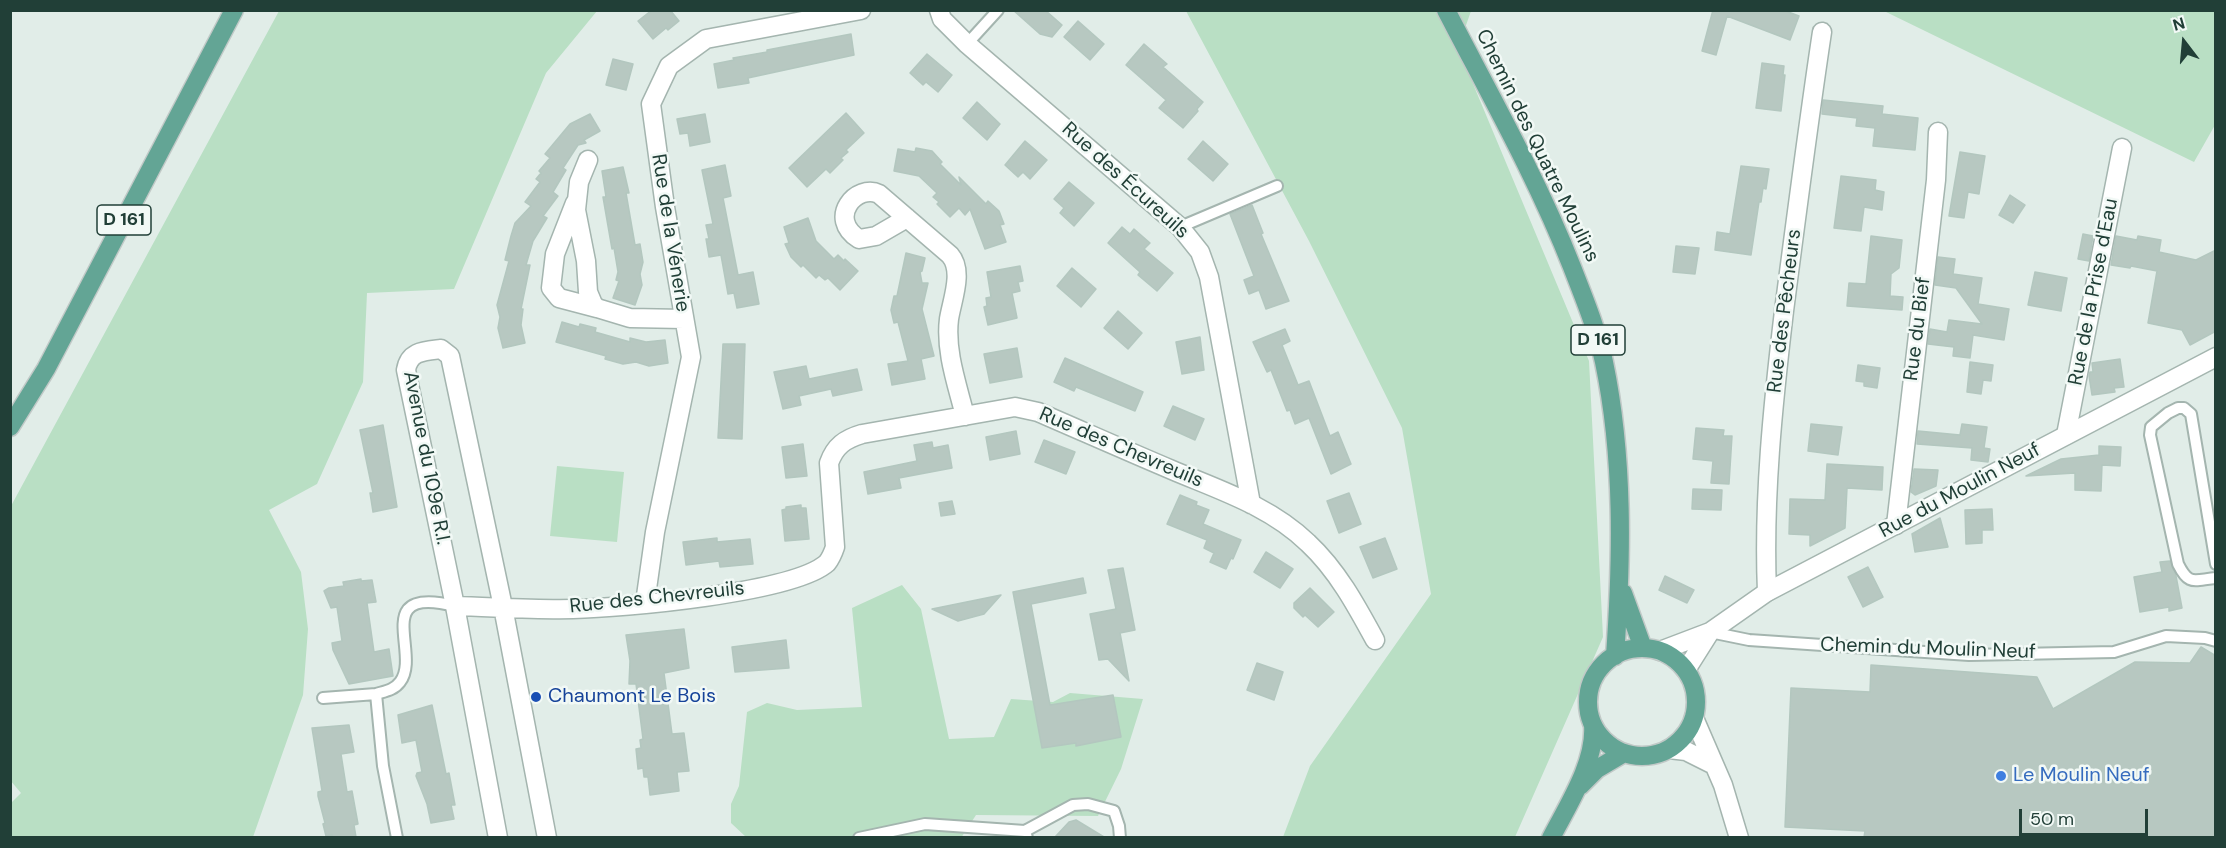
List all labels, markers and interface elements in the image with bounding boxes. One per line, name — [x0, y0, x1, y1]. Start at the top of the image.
north arrow — [2154, 12, 2214, 72]
text: N — [2170, 13, 2187, 36]
street label: Chemin des Quatre Moulins — [1470, 26, 1604, 266]
street label: Rue des Écureuils — [1057, 118, 1193, 244]
street label: Rue de la Vénerie — [646, 152, 694, 314]
street label: Rue de la Prise d'Eau — [2064, 197, 2124, 387]
road number: D 161 — [97, 205, 151, 235]
street label: Rue des Pêcheurs — [1763, 228, 1807, 394]
street label: Rue du Bief — [1900, 276, 1936, 382]
road number: D 161 — [1571, 325, 1625, 355]
street label: Avenue du 109e R.I. — [397, 369, 455, 547]
street label: Rue des Chevreuils — [1035, 403, 1207, 493]
street label: Rue du Moulin Neuf — [1875, 438, 2045, 544]
street label: Rue des Chevreuils — [568, 577, 746, 619]
street label: Chemin du Moulin Neuf — [1820, 633, 2036, 665]
place label: Chaumont Le Bois — [548, 685, 716, 709]
marker: Chaumont Le Bois — [529, 690, 543, 704]
place label: Le Moulin Neuf — [2013, 764, 2149, 788]
marker: Le Moulin Neuf — [1994, 769, 2008, 783]
scale bar — [2022, 797, 2151, 835]
text: 50 m — [2030, 807, 2074, 831]

